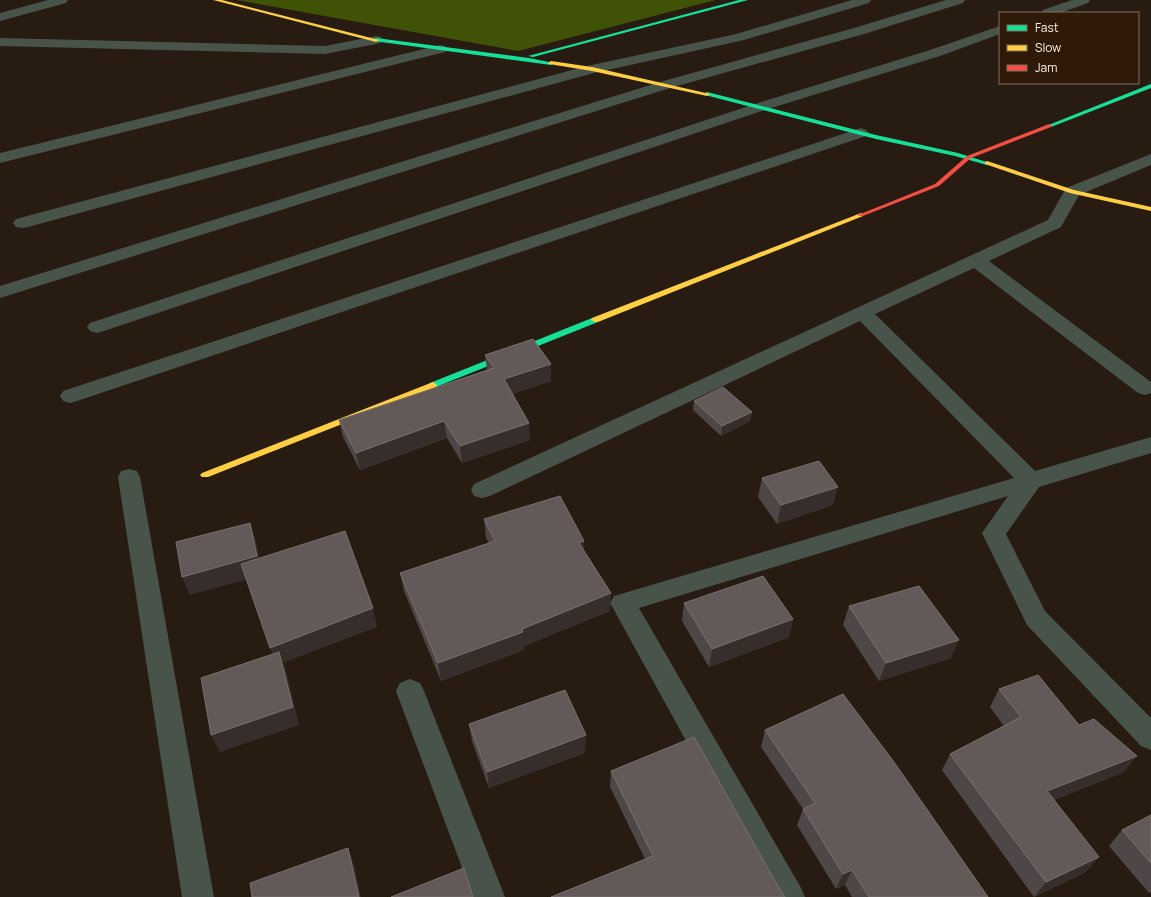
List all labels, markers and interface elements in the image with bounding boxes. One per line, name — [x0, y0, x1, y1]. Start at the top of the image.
legend — [999, 12, 1139, 84]
text: Fast — [1035, 19, 1059, 36]
text: Slow — [1035, 39, 1061, 56]
text: Jam — [1035, 59, 1057, 76]

